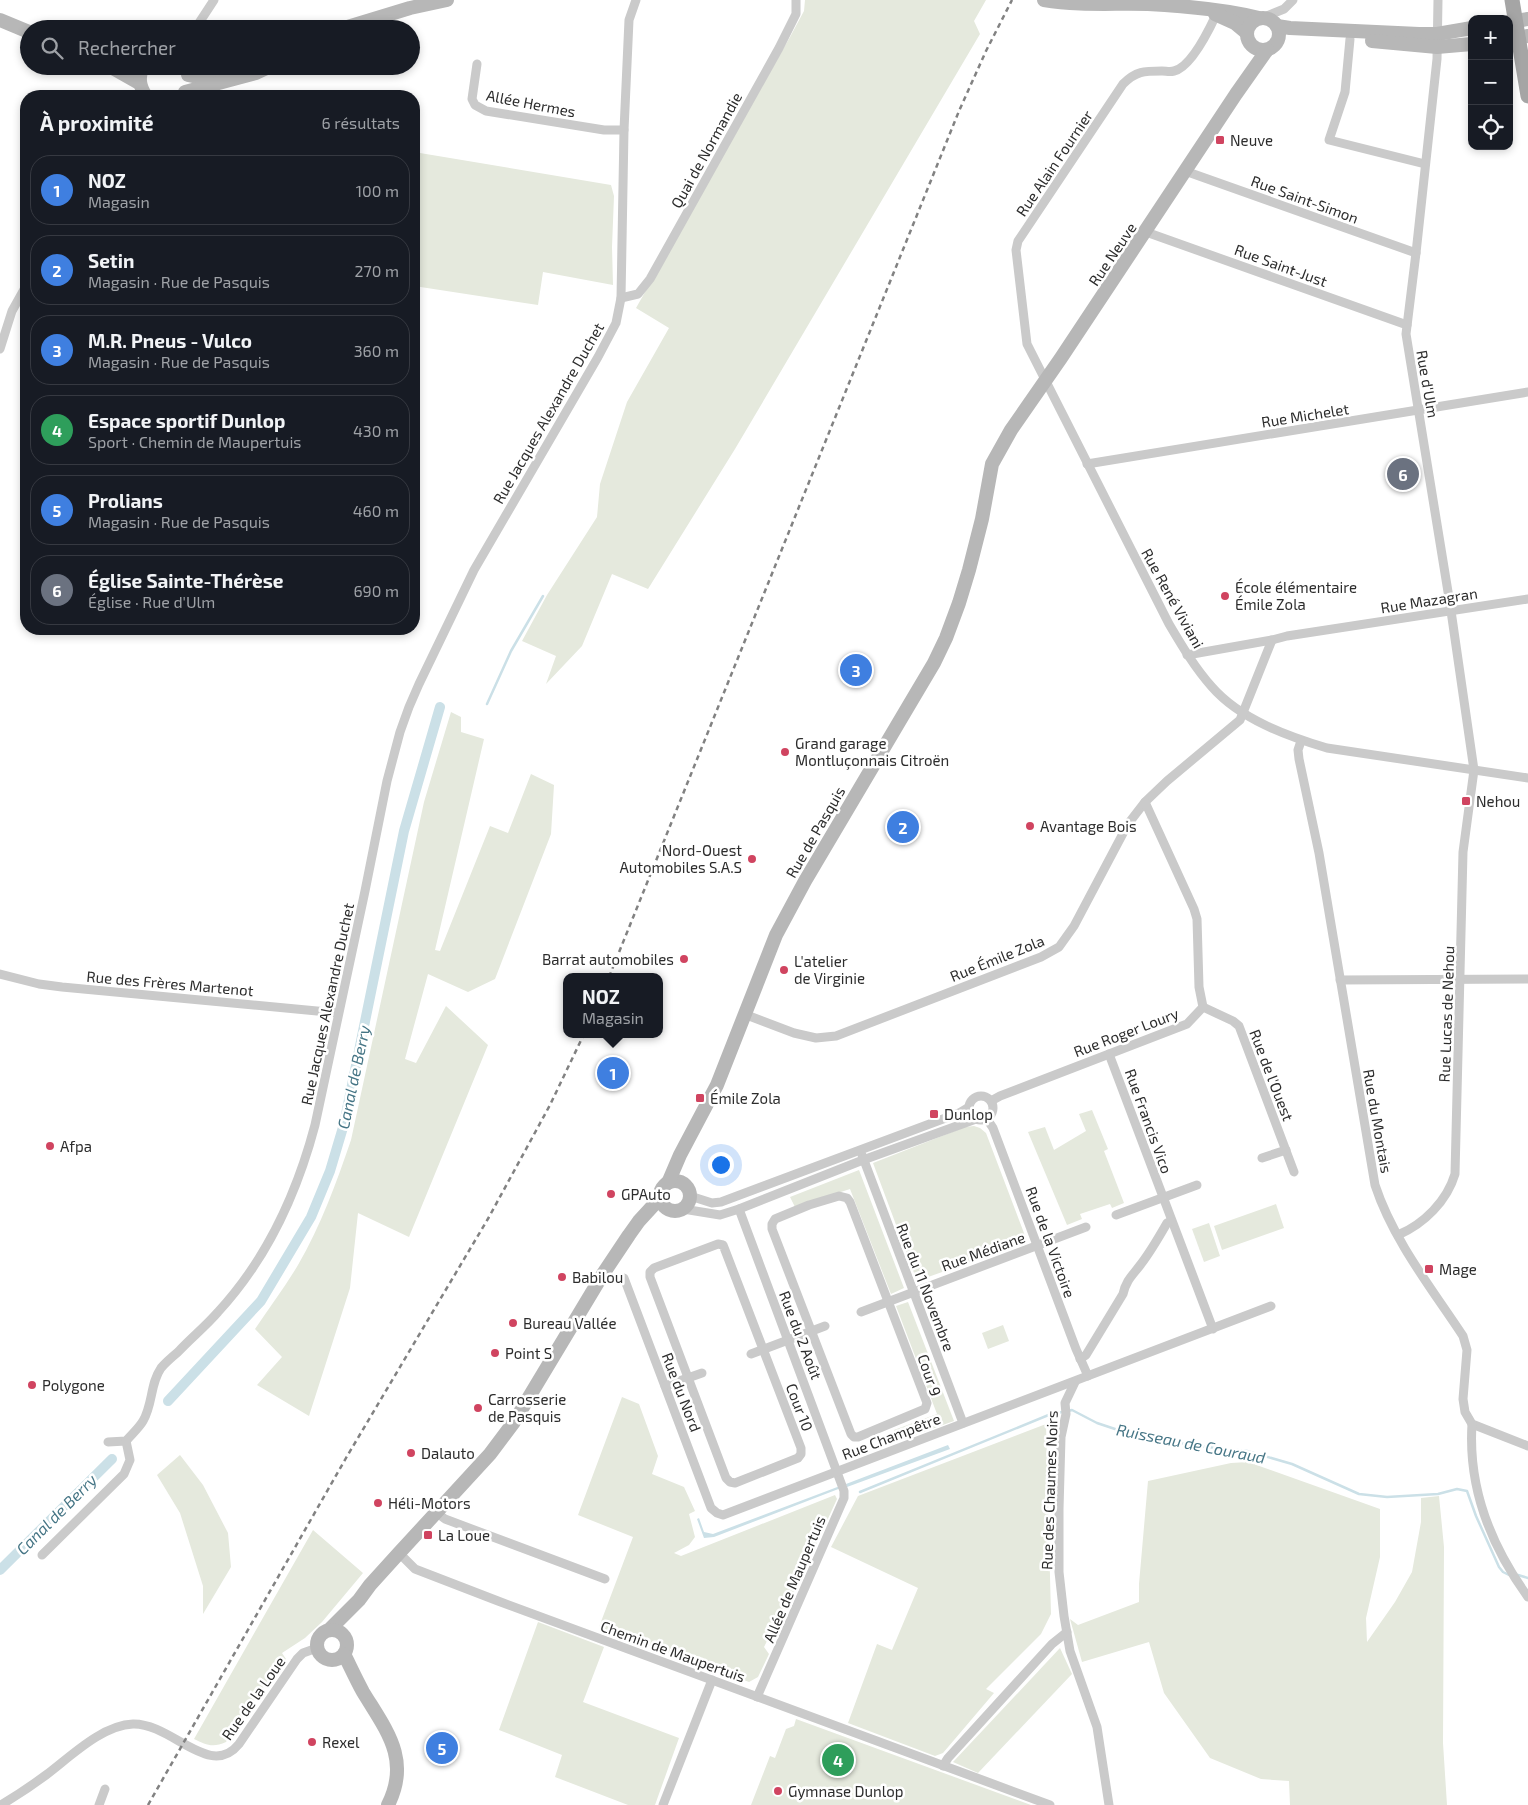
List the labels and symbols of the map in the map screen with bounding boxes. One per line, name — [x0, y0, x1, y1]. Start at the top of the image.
street label: Allée Hermes — [485, 86, 577, 120]
street label: Quai de Normandie — [667, 89, 746, 211]
street label: Rue Alain Fournier — [1012, 107, 1096, 219]
place label: Neuve — [1230, 131, 1273, 149]
marker: Neuve — [1214, 134, 1226, 146]
street label: Rue Saint-Simon — [1249, 171, 1361, 227]
street label: Rue Neuve — [1084, 219, 1140, 289]
street label: Rue Saint-Just — [1232, 240, 1330, 290]
street label: Rue Jacques Alexandre Duchet — [489, 319, 607, 507]
street label: Rue d'Ulm — [1413, 349, 1443, 419]
street label: Rue Michelet — [1260, 399, 1350, 431]
pin: 6 — [1387, 455, 1419, 493]
street label: Rue René Viviani — [1138, 545, 1208, 651]
place label: École élémentaire Émile Zola — [1235, 578, 1357, 613]
street label: Rue Mazagran — [1379, 583, 1479, 617]
marker: École élémentaire Émile Zola — [1219, 590, 1231, 602]
pin: 3 — [840, 651, 872, 689]
place label: Grand garage Montluçonnais Citroën — [795, 734, 949, 770]
marker: Grand garage Montluçonnais Citroën — [779, 746, 791, 758]
street label: Rue de Pasquis — [782, 783, 848, 881]
place label: Nehou — [1476, 792, 1520, 810]
marker: Nehou — [1460, 795, 1472, 807]
pin: 2 — [887, 808, 919, 846]
place label: Avantage Bois — [1040, 817, 1137, 835]
marker: Avantage Bois — [1024, 820, 1036, 832]
place label: Nord-Ouest Automobiles S.A.S — [619, 841, 742, 876]
marker: Nord-Ouest Automobiles S.A.S — [746, 853, 758, 865]
street label: Rue Jacques Alexandre Duchet — [297, 901, 357, 1107]
street label: Rue Émile Zola — [947, 931, 1047, 985]
street label: Rue Lucas de Nehou — [1435, 946, 1457, 1082]
place label: Barrat automobiles — [542, 950, 674, 968]
place label: L'atelier de Virginie — [794, 952, 865, 987]
marker: Barrat automobiles — [678, 953, 690, 965]
marker: L'atelier de Virginie — [778, 964, 790, 976]
street label: Rue des Frères Martenot — [86, 967, 254, 999]
street label: Rue Roger Loury — [1071, 1004, 1181, 1060]
water label: Canal de Berry — [333, 1023, 374, 1131]
street label: Rue de l'Ouest — [1246, 1027, 1298, 1124]
pin: 1 — [597, 1054, 629, 1092]
street label: Rue Francis Vico — [1122, 1066, 1176, 1176]
street label: Rue du Montais — [1360, 1068, 1396, 1174]
place label: Émile Zola — [710, 1089, 781, 1107]
marker: Émile Zola — [694, 1092, 706, 1104]
place label: Dunlop — [944, 1105, 993, 1123]
marker: Dunlop — [928, 1108, 940, 1120]
place label: Afpa — [60, 1137, 92, 1155]
marker: Afpa — [44, 1140, 56, 1152]
your location — [708, 1152, 734, 1178]
street label: Rue de la Victoire — [1023, 1184, 1079, 1300]
place label: GPAuto — [621, 1185, 671, 1203]
marker: GPAuto — [605, 1188, 617, 1200]
street label: Rue du 11 Novembre — [893, 1221, 959, 1353]
street label: Rue Médiane — [939, 1228, 1027, 1274]
place label: Mage — [1439, 1260, 1477, 1278]
marker: Mage — [1423, 1263, 1435, 1275]
place label: Babilou — [572, 1268, 623, 1286]
marker: Babilou — [556, 1271, 568, 1283]
street label: Rue du 2 Août — [776, 1288, 826, 1382]
place label: Bureau Vallée — [523, 1314, 616, 1332]
marker: Bureau Vallée — [507, 1317, 519, 1329]
place label: Point S — [505, 1344, 552, 1362]
marker: Point S — [489, 1347, 501, 1359]
street label: Rue du Nord — [659, 1350, 705, 1434]
street label: Cour 9 — [914, 1352, 946, 1398]
place label: Polygone — [42, 1376, 105, 1394]
marker: Polygone — [26, 1379, 38, 1391]
street label: Cour 10 — [783, 1381, 817, 1433]
place label: Carrosserie de Pasquis — [488, 1390, 566, 1425]
marker: Carrosserie de Pasquis — [472, 1402, 484, 1414]
street label: Rue Champêtre — [839, 1409, 943, 1463]
street label: Rue des Chaumes Noirs — [1037, 1410, 1061, 1570]
water label: Ruisseau de Couraud — [1115, 1419, 1267, 1467]
place label: Dalauto — [421, 1444, 475, 1462]
marker: Dalauto — [405, 1447, 417, 1459]
water label: Canal de Berry — [12, 1470, 101, 1559]
place label: Héli-Motors — [388, 1494, 471, 1512]
marker: Héli-Motors — [372, 1497, 384, 1509]
street label: Allée de Maupertuis — [759, 1513, 829, 1645]
place label: La Loue — [438, 1526, 490, 1544]
marker: La Loue — [422, 1529, 434, 1541]
street label: Chemin de Maupertuis — [598, 1616, 748, 1686]
street label: Rue de la Loue — [218, 1653, 288, 1743]
pin: 5 — [426, 1729, 458, 1767]
place label: Rexel — [322, 1733, 360, 1751]
marker: Rexel — [306, 1736, 318, 1748]
pin: 4 — [822, 1741, 854, 1779]
place label: Gymnase Dunlop — [788, 1782, 903, 1800]
marker: Gymnase Dunlop — [772, 1785, 784, 1797]

